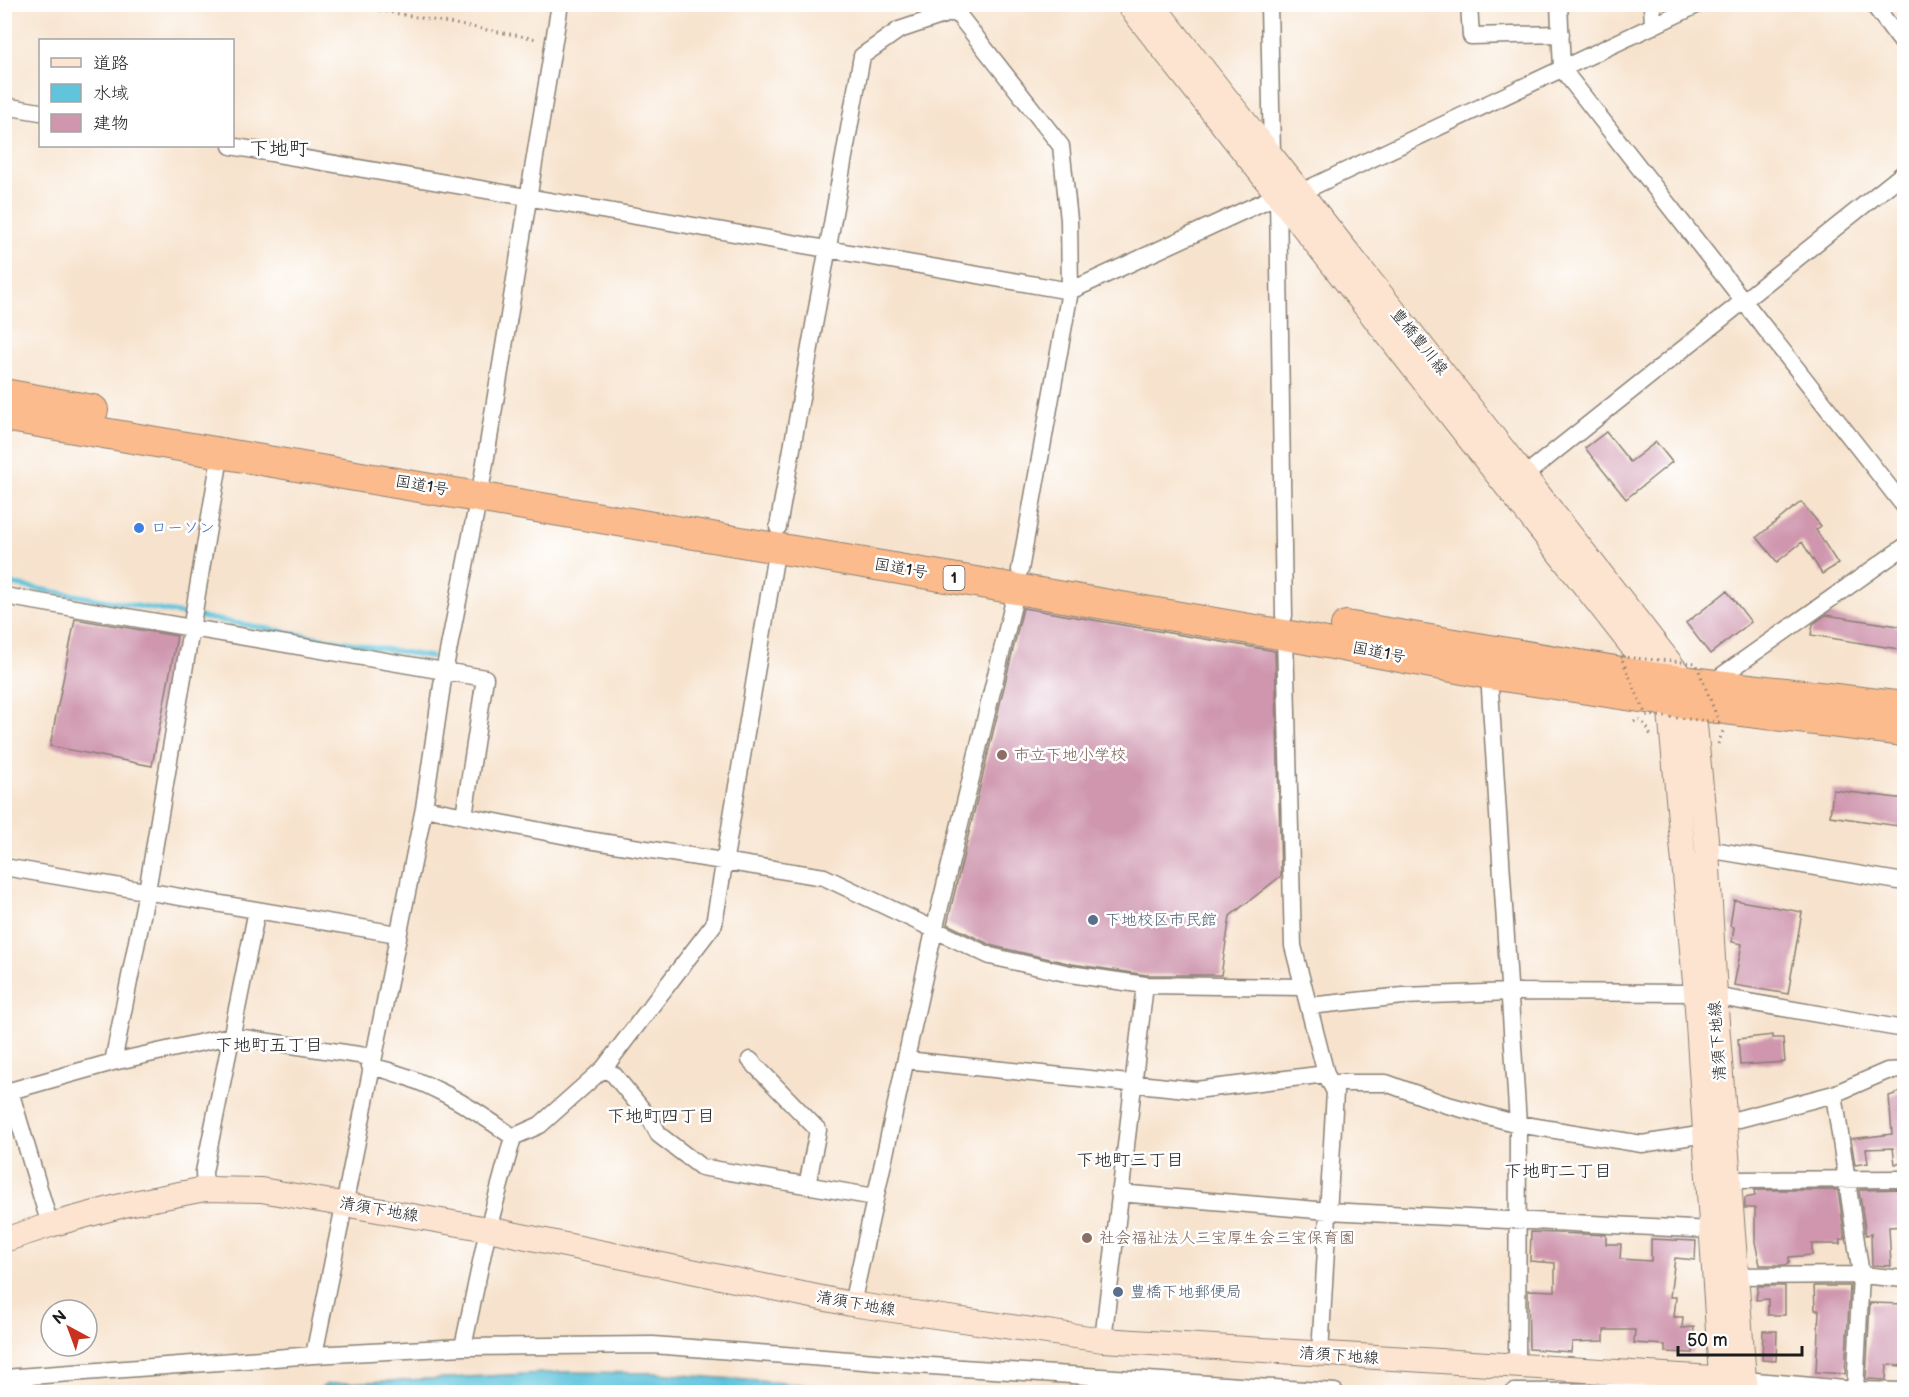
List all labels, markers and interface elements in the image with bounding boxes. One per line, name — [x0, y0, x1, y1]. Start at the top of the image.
legend — [39, 39, 234, 147]
text: 道路 — [93, 53, 129, 74]
text: 水域 — [93, 83, 129, 104]
text: 建物 — [93, 113, 129, 134]
district label: 下地町 — [249, 137, 309, 161]
street label: 豊橋豊川線 — [1386, 305, 1452, 379]
street label: 国道1号 — [394, 472, 450, 500]
place label: ローソン — [151, 519, 215, 538]
marker: ローソン — [132, 521, 146, 535]
street label: 国道1号 — [873, 555, 929, 583]
road number: 1 — [944, 566, 964, 590]
street label: 国道1号 — [1351, 639, 1407, 667]
place label: 市立下地小学校 — [1014, 746, 1126, 765]
marker: 市立下地小学校 — [995, 748, 1009, 762]
place label: 下地校区市民館 — [1105, 911, 1217, 930]
marker: 下地校区市民館 — [1086, 913, 1100, 927]
street label: 清須下地線 — [1706, 1000, 1730, 1082]
district label: 下地町五丁目 — [215, 1035, 323, 1056]
district label: 下地町四丁目 — [607, 1106, 715, 1127]
district label: 下地町三丁目 — [1076, 1150, 1184, 1171]
district label: 下地町二丁目 — [1504, 1161, 1612, 1182]
street label: 清須下地線 — [338, 1194, 420, 1226]
place label: 社会福祉法人三宝厚生会三宝保育園 — [1099, 1229, 1355, 1248]
marker: 社会福祉法人三宝厚生会三宝保育園 — [1080, 1231, 1094, 1245]
place label: 豊橋下地郵便局 — [1130, 1283, 1242, 1302]
marker: 豊橋下地郵便局 — [1111, 1285, 1125, 1299]
street label: 清須下地線 — [815, 1288, 897, 1320]
north arrow — [39, 1298, 99, 1358]
text: N — [49, 1307, 71, 1329]
scale bar — [1678, 1319, 1802, 1357]
text: 50 m — [1687, 1330, 1728, 1351]
street label: 清須下地線 — [1298, 1344, 1380, 1368]

